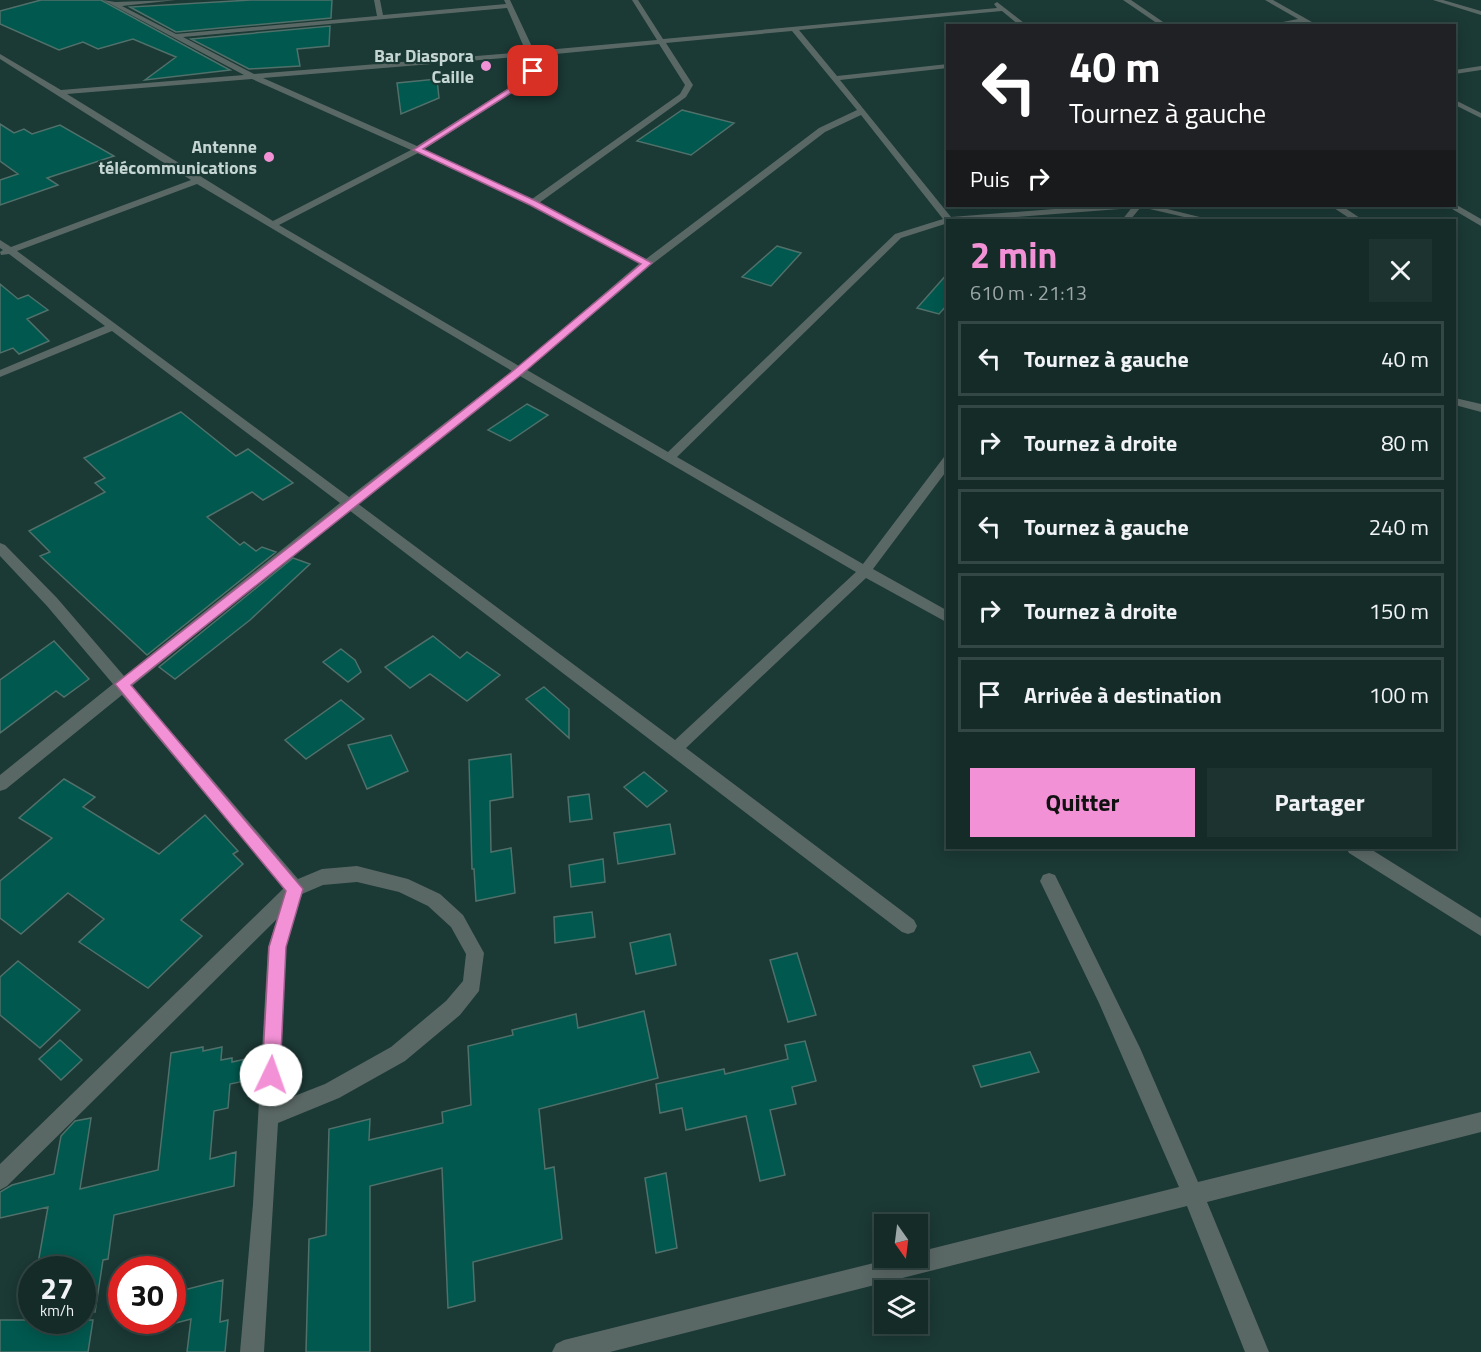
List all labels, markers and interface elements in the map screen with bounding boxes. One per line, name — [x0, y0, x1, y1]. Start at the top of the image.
text: 40 m — [1069, 34, 1161, 98]
place label: Bar Diaspora Caille — [374, 42, 474, 90]
pin — [507, 45, 558, 96]
icon: left — [970, 48, 1048, 126]
icon: arrive — [516, 54, 549, 87]
marker: Bar Diaspora Caille — [479, 59, 493, 73]
text: Tournez à gauche — [1069, 92, 1266, 133]
place label: Antenne télécommunications — [98, 133, 257, 181]
marker: Antenne télécommunications — [262, 150, 276, 164]
text: Puis — [970, 162, 1010, 196]
icon: right — [1022, 162, 1055, 195]
text: 2 min — [970, 227, 1057, 282]
button: close — [1369, 239, 1432, 302]
text: 610 m · 21:13 — [970, 277, 1087, 308]
icon: left — [973, 342, 1006, 375]
text: Tournez à gauche — [1024, 342, 1189, 376]
text: 40 m — [1381, 342, 1429, 376]
icon: right — [973, 426, 1006, 459]
text: Tournez à droite — [1024, 426, 1177, 460]
text: 80 m — [1381, 426, 1429, 460]
icon: left — [973, 510, 1006, 543]
text: Tournez à gauche — [1024, 510, 1189, 544]
text: 240 m — [1369, 510, 1429, 544]
icon: right — [973, 594, 1006, 627]
text: Tournez à droite — [1024, 594, 1177, 628]
text: 150 m — [1369, 594, 1429, 628]
icon: arrive — [973, 678, 1006, 711]
text: Arrivée à destination — [1024, 678, 1222, 712]
text: 100 m — [1369, 678, 1429, 712]
button: Quitter — [970, 768, 1195, 837]
button: Partager — [1207, 768, 1432, 837]
position arrow — [239, 1043, 303, 1107]
north arrow — [874, 1214, 928, 1268]
map controls — [874, 1214, 928, 1334]
speed limit sign: 30 — [108, 1256, 186, 1334]
text: 27 — [40, 1265, 74, 1311]
button: layers — [874, 1280, 928, 1334]
text: km/h — [40, 1299, 74, 1322]

